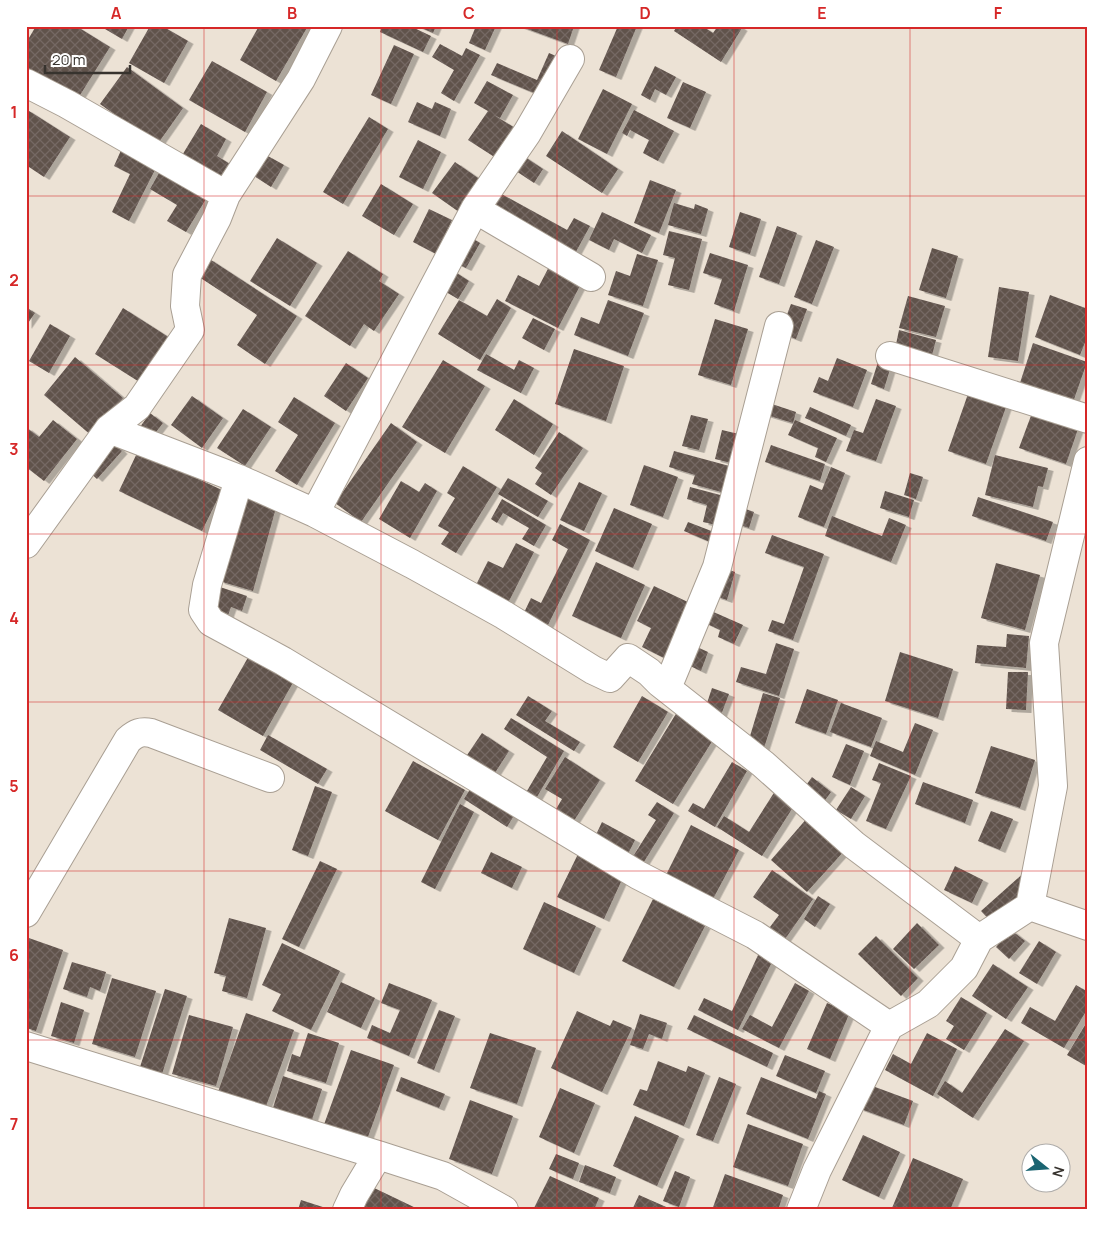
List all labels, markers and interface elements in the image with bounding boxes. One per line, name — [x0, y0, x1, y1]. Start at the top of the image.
text: A — [111, 2, 122, 24]
text: B — [287, 2, 297, 24]
text: C — [463, 2, 475, 24]
text: D — [639, 2, 651, 24]
text: E — [817, 2, 827, 24]
text: F — [994, 2, 1003, 24]
scale bar — [45, 42, 130, 74]
text: 20 m — [52, 49, 85, 70]
text: 1 — [10, 101, 18, 123]
text: 2 — [9, 269, 19, 291]
text: 3 — [9, 438, 19, 460]
text: 4 — [9, 607, 19, 629]
text: 5 — [9, 775, 19, 797]
text: 6 — [9, 944, 19, 966]
text: 7 — [10, 1113, 18, 1135]
north arrow — [1022, 1144, 1072, 1194]
text: N — [1048, 1164, 1069, 1180]

